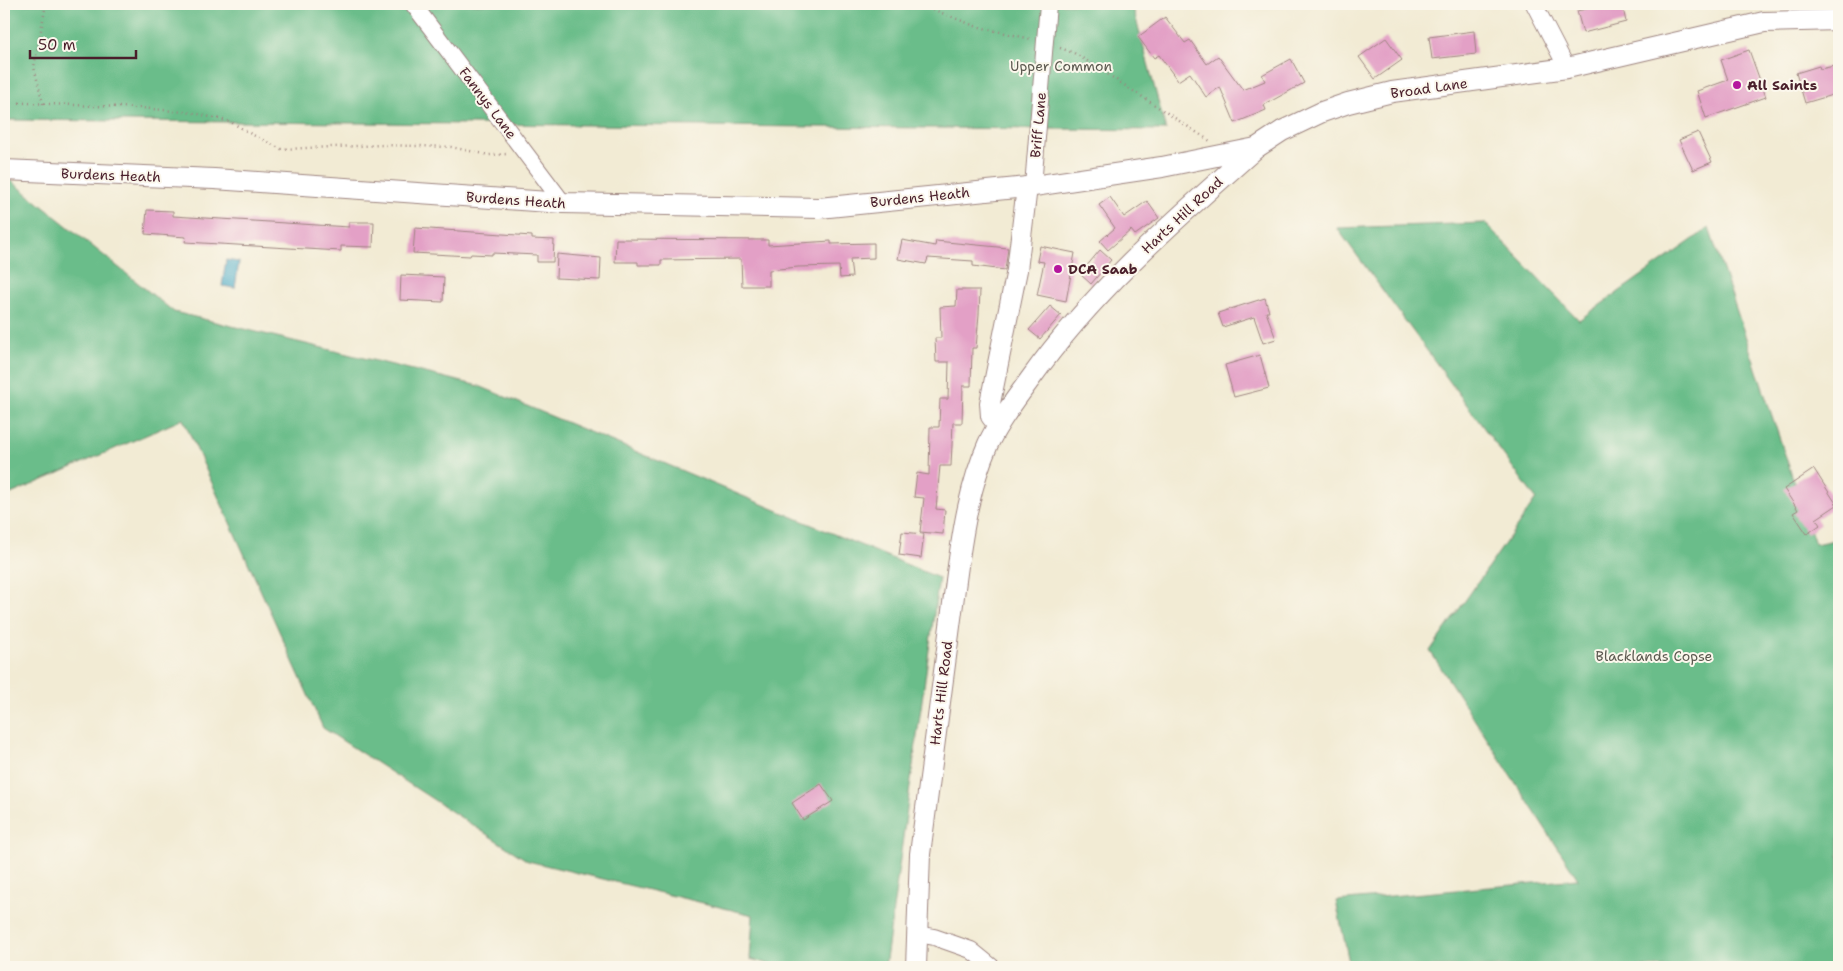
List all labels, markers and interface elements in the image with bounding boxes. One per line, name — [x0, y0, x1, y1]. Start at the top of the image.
scale bar — [30, 28, 136, 60]
text: 50 m — [38, 35, 76, 55]
park label: Upper Common — [1010, 57, 1112, 75]
street label: Fannys Lane — [455, 64, 521, 142]
street label: Broad Lane — [1389, 74, 1469, 102]
place label: All Saints — [1747, 76, 1817, 94]
marker: All Saints — [1731, 79, 1743, 91]
street label: Briff Lane — [1026, 91, 1050, 159]
street label: Burdens Heath — [61, 164, 161, 186]
street label: Harts Hill Road — [1138, 173, 1227, 257]
street label: Burdens Heath — [869, 183, 971, 211]
street label: Burdens Heath — [465, 188, 567, 212]
place label: DCA Saab — [1068, 260, 1138, 278]
marker: DCA Saab — [1052, 263, 1064, 275]
street label: Harts Hill Road — [926, 640, 956, 746]
park label: Blacklands Copse — [1595, 647, 1713, 665]

